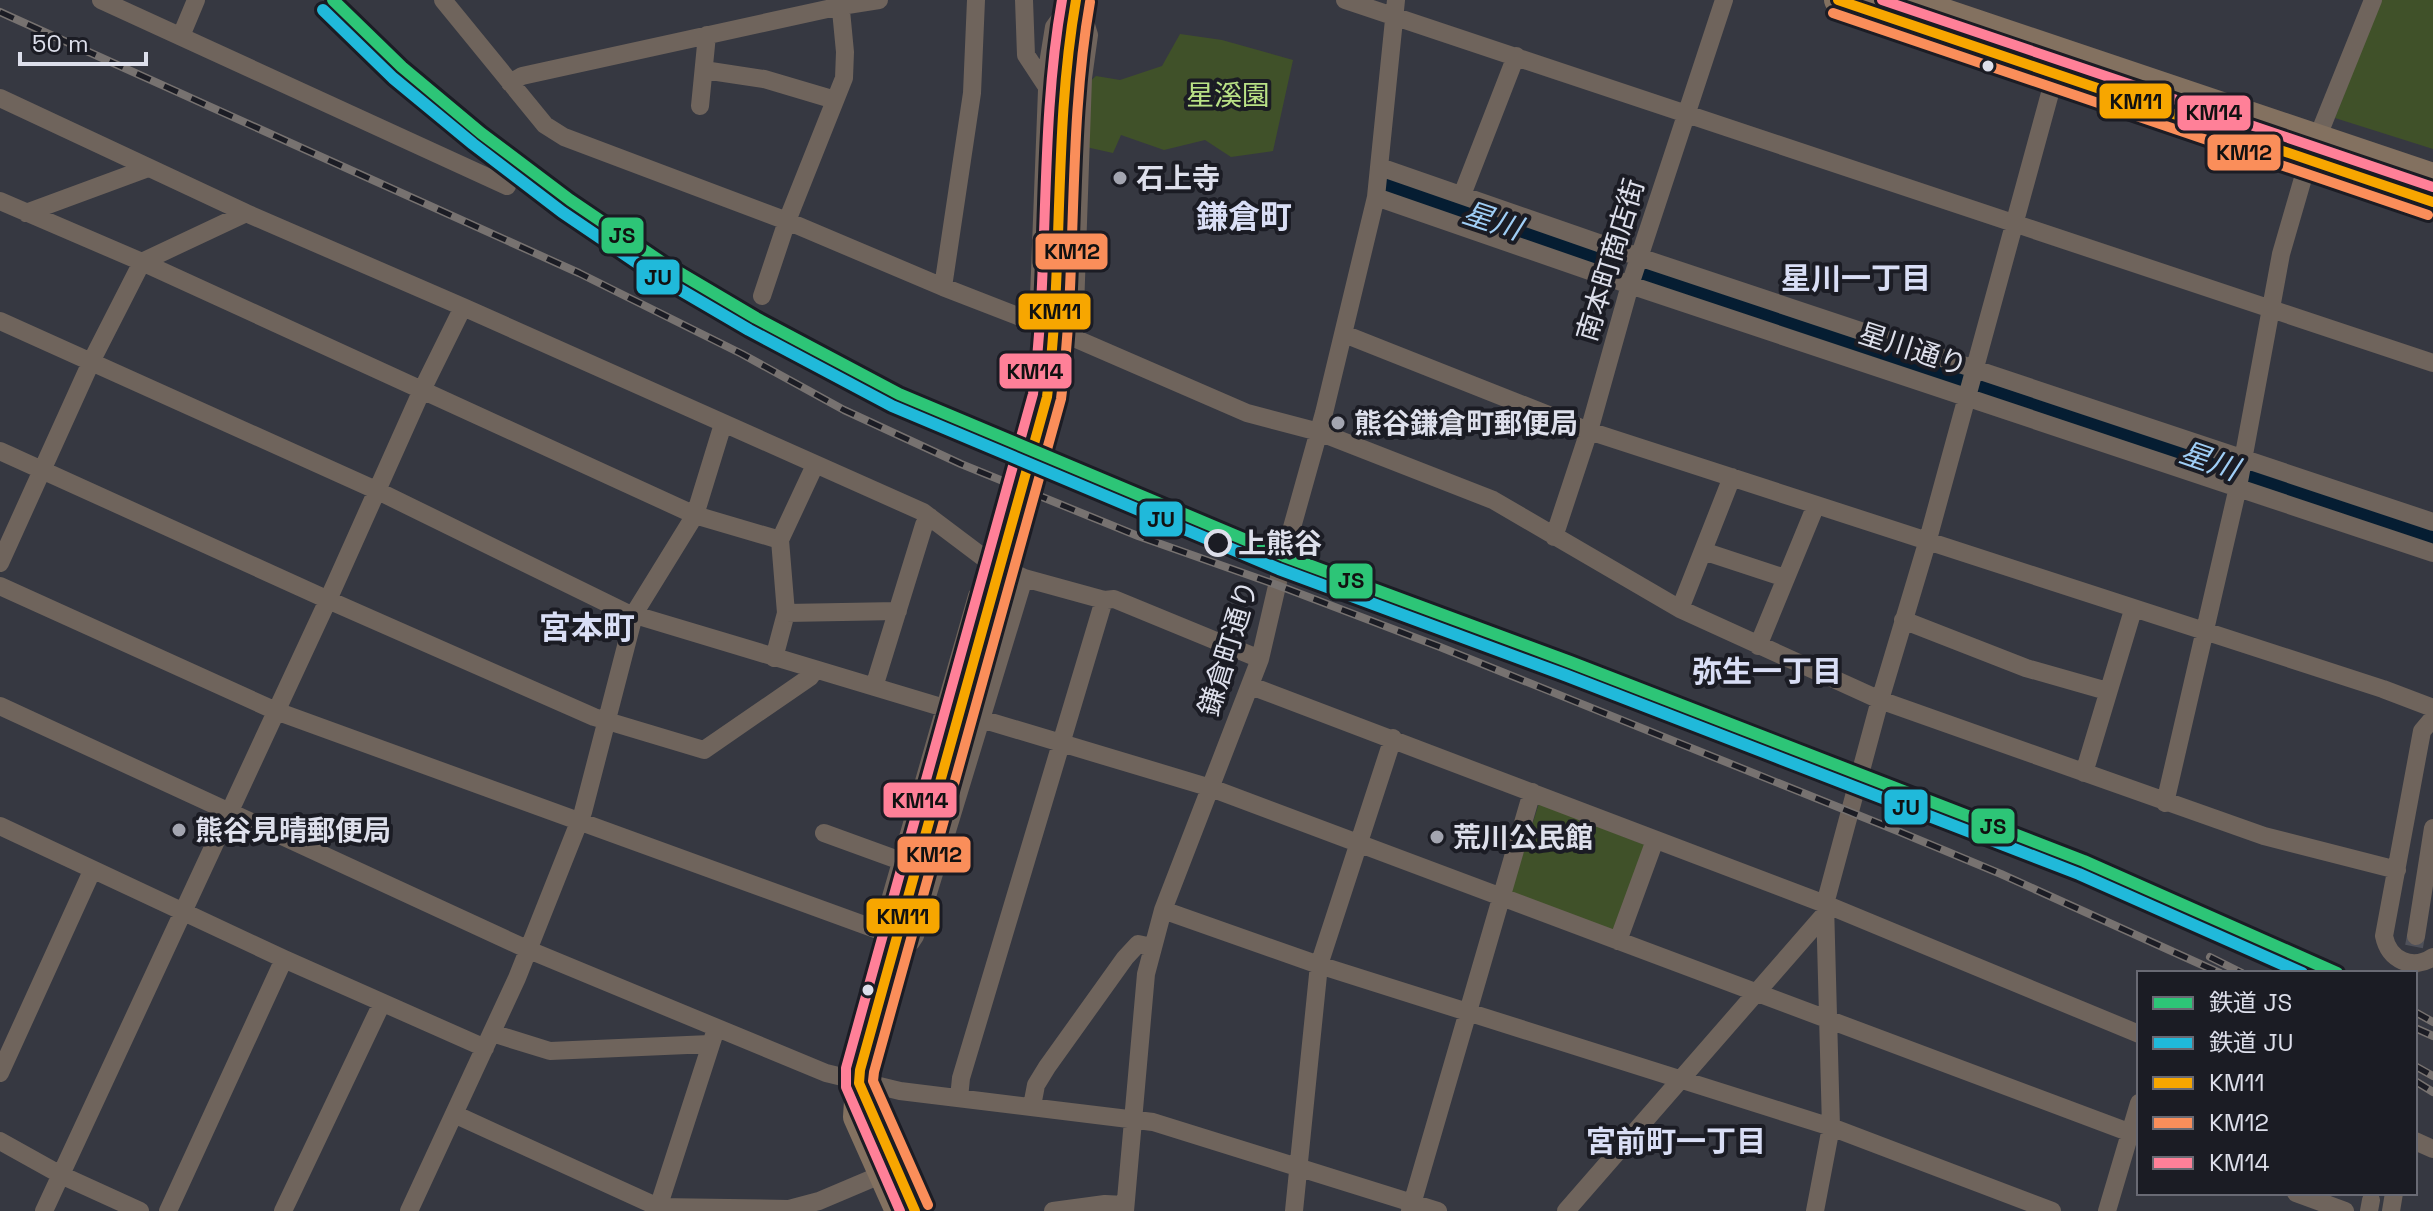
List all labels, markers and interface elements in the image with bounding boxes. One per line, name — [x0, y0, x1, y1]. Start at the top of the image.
scale bar — [20, 16, 146, 66]
text: 50 m — [32, 28, 89, 59]
unlabelled marker — [1980, 58, 1996, 74]
park label: 星溪園 — [1186, 77, 1270, 113]
line badge: KM11 — [2098, 82, 2173, 120]
text: KM11 — [2109, 87, 2163, 115]
line badge: KM14 — [2176, 94, 2252, 132]
text: KM14 — [2185, 98, 2243, 126]
line badge: KM12 — [2206, 133, 2282, 172]
text: KM12 — [2216, 138, 2272, 166]
place label: 石上寺 — [1136, 160, 1220, 196]
marker: 石上寺 — [1111, 169, 1129, 187]
street label: 南本町商店街 — [1568, 174, 1652, 346]
water label: 星川 — [1458, 193, 1530, 249]
district label: 鎌倉町 — [1196, 197, 1292, 237]
line badge: JS — [600, 216, 645, 255]
text: JS — [609, 221, 635, 249]
line badge: KM12 — [1034, 232, 1109, 271]
text: KM12 — [1044, 237, 1100, 265]
line badge: JU — [635, 258, 681, 296]
district label: 星川一丁目 — [1781, 259, 1931, 298]
text: JU — [644, 263, 672, 291]
line badge: KM11 — [1017, 292, 1092, 331]
text: KM11 — [1028, 297, 1082, 325]
street label: 星川通り — [1854, 315, 1972, 383]
line badge: KM14 — [998, 352, 1073, 390]
text: KM14 — [1006, 357, 1064, 385]
place label: 熊谷鎌倉町郵便局 — [1354, 405, 1578, 441]
marker: 熊谷鎌倉町郵便局 — [1329, 414, 1347, 432]
water label: 星川 — [2174, 432, 2247, 490]
line badge: JU — [1138, 500, 1184, 538]
text: JU — [1147, 505, 1175, 533]
place label: 上熊谷 — [1238, 525, 1322, 561]
marker: 上熊谷 — [1205, 530, 1231, 556]
line badge: JS — [1328, 562, 1374, 600]
text: JS — [1338, 566, 1364, 594]
street label: 鎌倉町通り — [1190, 576, 1266, 720]
district label: 宮本町 — [539, 608, 635, 648]
district label: 弥生一丁目 — [1692, 652, 1842, 691]
line badge: KM14 — [882, 781, 958, 819]
text: KM14 — [891, 786, 949, 814]
line badge: JU — [1883, 788, 1929, 826]
text: JU — [1892, 793, 1920, 821]
line badge: JS — [1970, 807, 2016, 845]
place label: 熊谷見晴郵便局 — [195, 812, 391, 848]
text: JS — [1980, 812, 2006, 840]
place label: 荒川公民館 — [1453, 819, 1593, 855]
marker: 熊谷見晴郵便局 — [170, 821, 188, 839]
marker: 荒川公民館 — [1428, 828, 1446, 846]
line badge: KM12 — [896, 835, 972, 874]
text: KM12 — [906, 840, 962, 868]
line badge: KM11 — [865, 897, 941, 935]
text: KM11 — [876, 902, 930, 930]
legend — [2137, 971, 2417, 1195]
unlabelled marker — [860, 982, 876, 998]
text: 鉄道 JS — [2209, 987, 2292, 1018]
text: 鉄道 JU — [2209, 1027, 2293, 1058]
text: KM11 — [2209, 1067, 2264, 1098]
text: KM12 — [2209, 1107, 2269, 1138]
district label: 宮前町一丁目 — [1586, 1122, 1766, 1161]
text: KM14 — [2209, 1147, 2269, 1178]

